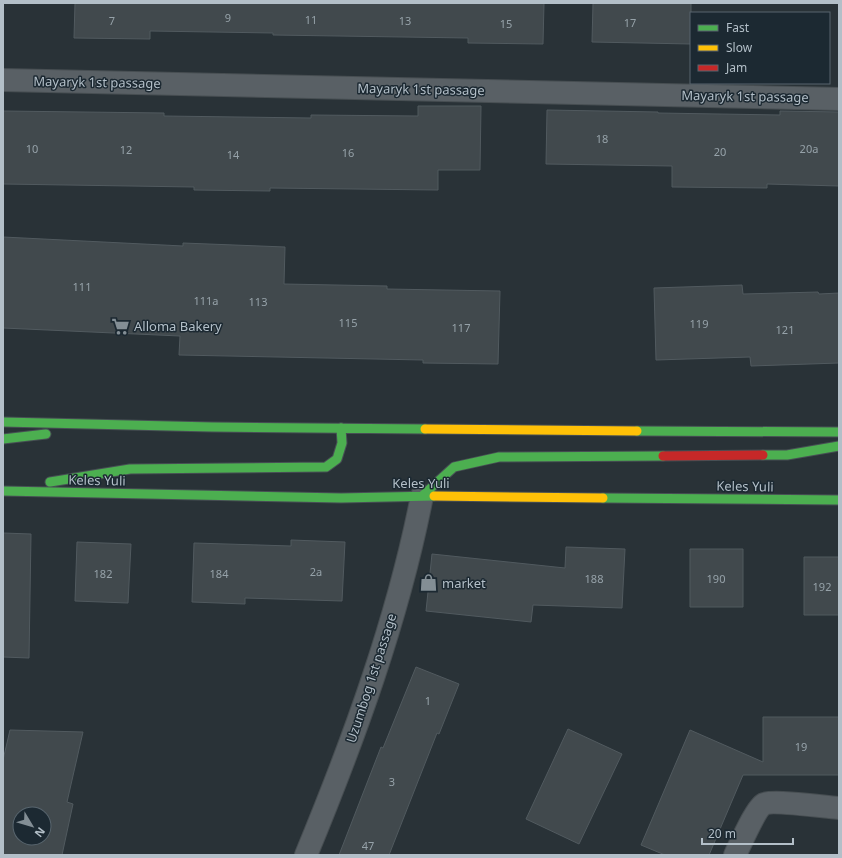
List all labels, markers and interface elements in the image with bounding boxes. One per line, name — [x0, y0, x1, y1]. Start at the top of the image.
house number: 9 — [225, 10, 231, 25]
house number: 11 — [305, 12, 317, 27]
legend — [690, 12, 830, 84]
house number: 7 — [109, 13, 115, 28]
house number: 13 — [399, 13, 411, 28]
house number: 17 — [624, 15, 636, 30]
house number: 15 — [500, 16, 512, 31]
text: Fast — [726, 19, 750, 36]
text: Slow — [726, 39, 753, 56]
text: Jam — [725, 59, 747, 76]
street label: Mayaryk 1st passage — [33, 72, 161, 92]
street label: Mayaryk 1st passage — [357, 79, 485, 99]
street label: Mayaryk 1st passage — [681, 86, 809, 106]
house number: 18 — [596, 131, 608, 146]
house number: 10 — [26, 141, 38, 156]
house number: 20a — [800, 141, 818, 156]
house number: 12 — [120, 142, 132, 157]
house number: 20 — [714, 144, 726, 159]
house number: 16 — [342, 145, 354, 160]
house number: 14 — [227, 147, 240, 162]
house number: 111 — [73, 279, 91, 294]
house number: 111a — [193, 293, 219, 308]
house number: 113 — [249, 294, 267, 309]
house number: 115 — [339, 315, 357, 330]
supermarket icon: Alloma Bakery — [111, 316, 131, 336]
house number: 119 — [690, 316, 708, 331]
place label: Alloma Bakery — [134, 317, 222, 335]
house number: 117 — [452, 320, 470, 335]
house number: 121 — [776, 322, 794, 337]
street label: Keles Yuli — [68, 471, 126, 489]
street label: Keles Yuli — [392, 474, 450, 492]
street label: Keles Yuli — [716, 477, 774, 495]
house number: 2a — [310, 564, 322, 579]
house number: 182 — [94, 566, 112, 581]
house number: 184 — [210, 566, 229, 581]
house number: 188 — [585, 571, 603, 586]
house number: 190 — [707, 571, 725, 586]
shop icon: market — [419, 573, 439, 593]
place label: market — [442, 574, 486, 592]
house number: 192 — [813, 579, 831, 594]
street label: Uzumbog 1st passage — [342, 611, 400, 745]
house number: 1 — [425, 693, 431, 708]
house number: 19 — [795, 739, 807, 754]
house number: 3 — [389, 774, 395, 789]
north arrow — [12, 806, 52, 846]
scale bar — [702, 820, 793, 846]
text: N — [32, 824, 49, 841]
text: 20 m — [708, 825, 736, 842]
house number: 47 — [362, 838, 374, 853]

